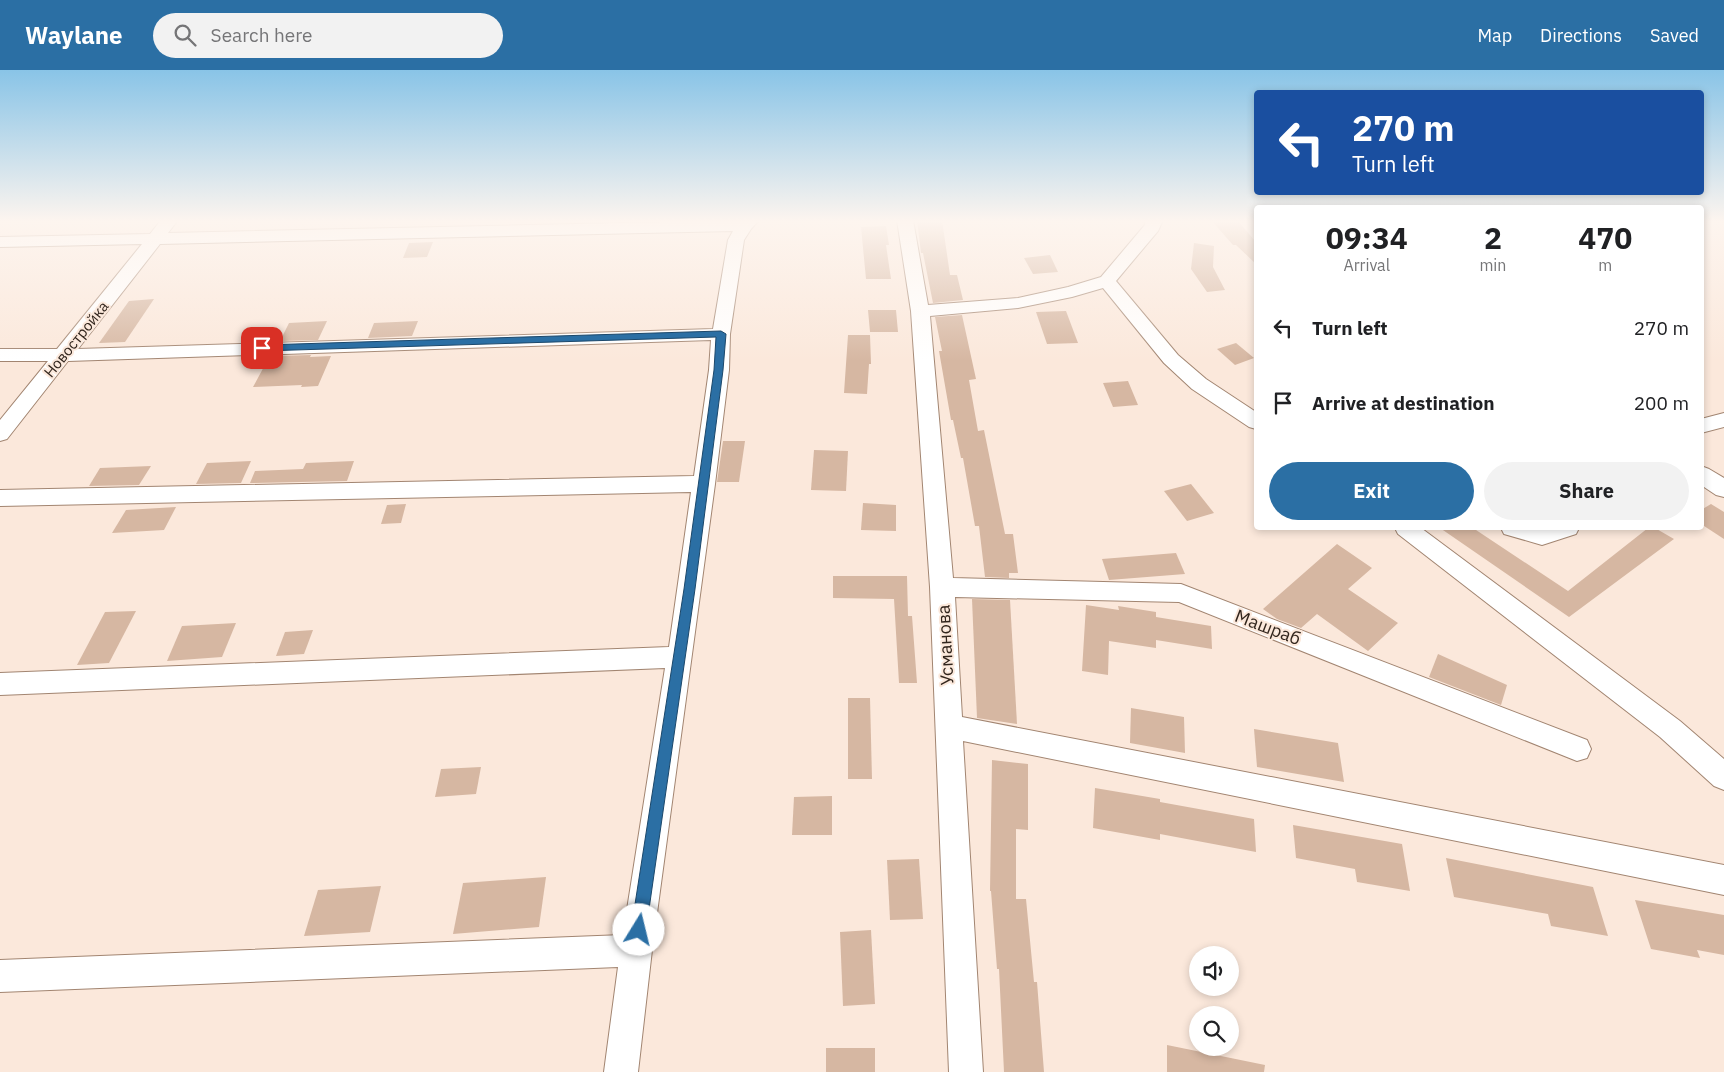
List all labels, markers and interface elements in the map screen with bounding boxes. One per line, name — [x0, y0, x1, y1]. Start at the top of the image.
search box — [153, 13, 503, 58]
text: Waylane — [25, 19, 123, 51]
icon: search — [171, 21, 199, 49]
text: Search here — [211, 23, 312, 47]
text: Map — [1477, 24, 1512, 47]
text: Directions — [1540, 24, 1622, 47]
text: Saved — [1650, 24, 1699, 47]
text: 270 m — [1352, 105, 1455, 151]
icon: left — [1269, 110, 1334, 175]
text: Turn left — [1352, 149, 1435, 178]
text: 09:34 — [1326, 218, 1408, 257]
text: 2 — [1484, 218, 1502, 257]
text: 470 — [1578, 218, 1632, 257]
text: Arrival — [1343, 255, 1390, 275]
text: min — [1479, 255, 1506, 275]
text: m — [1598, 255, 1612, 275]
street label: Новостройка — [40, 297, 112, 381]
icon: left — [1269, 314, 1297, 342]
text: Turn left — [1312, 316, 1388, 340]
text: 270 m — [1634, 316, 1689, 340]
pin — [241, 327, 283, 369]
icon: arrive — [248, 334, 276, 362]
icon: arrive — [1269, 389, 1297, 417]
text: Arrive at destination — [1312, 391, 1495, 415]
text: 200 m — [1634, 391, 1689, 415]
button: Exit — [1269, 462, 1474, 520]
button: Share — [1484, 462, 1689, 520]
street label: Усманова — [931, 604, 959, 686]
street label: Машраб — [1232, 604, 1304, 650]
position arrow — [612, 903, 664, 955]
map controls — [1189, 946, 1239, 1056]
button: sound — [1189, 946, 1239, 996]
button: search — [1189, 1006, 1239, 1056]

